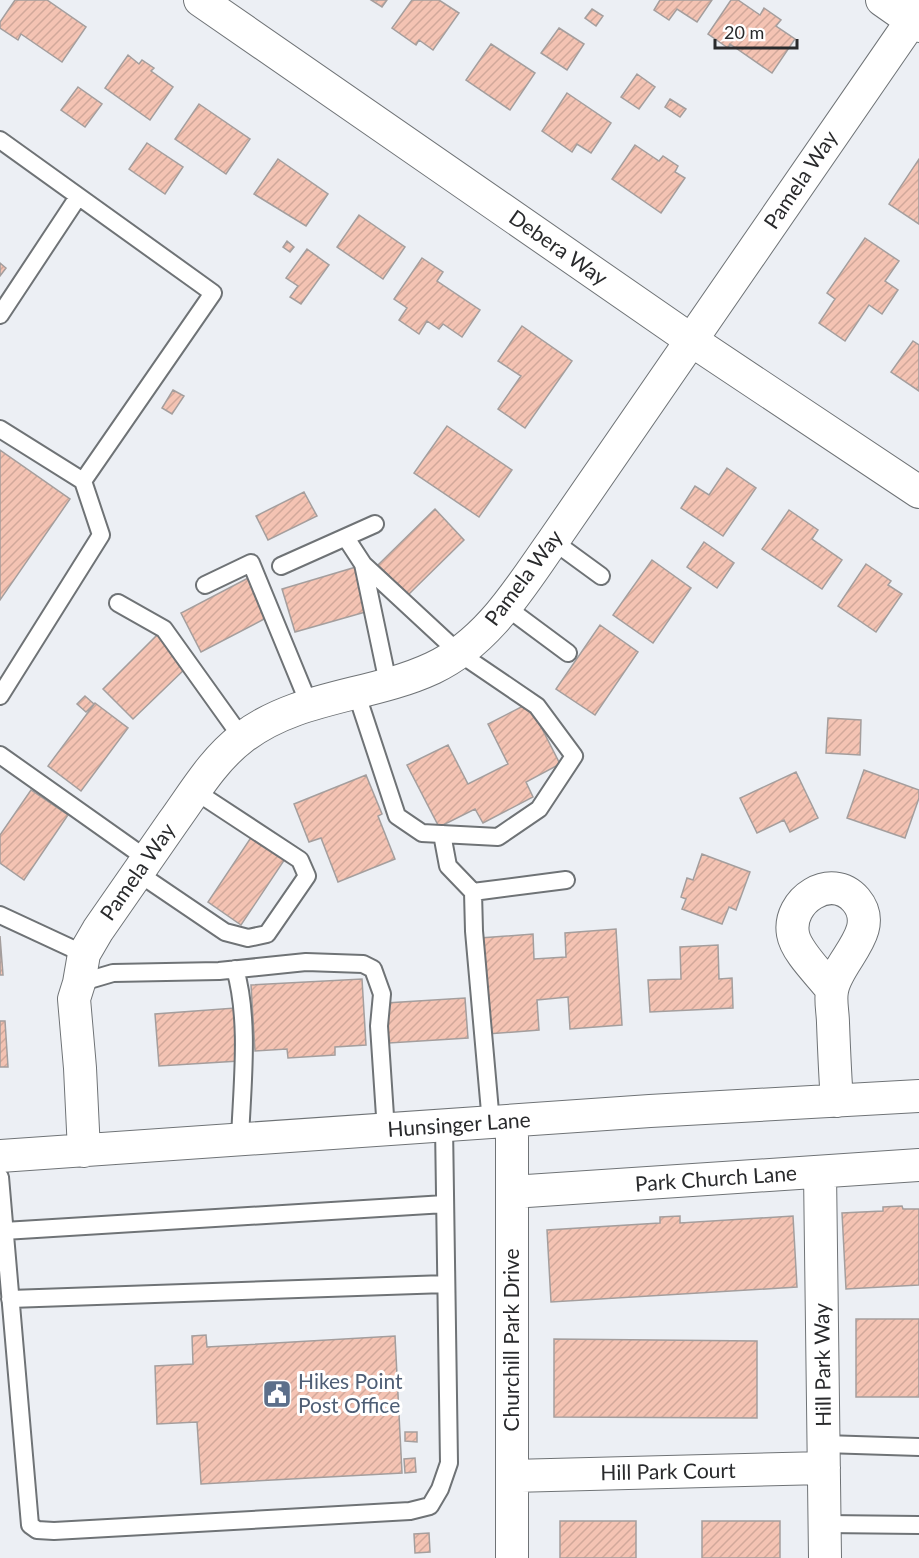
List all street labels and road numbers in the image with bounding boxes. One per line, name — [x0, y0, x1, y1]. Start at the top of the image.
street label: Pamela Way — [758, 125, 842, 233]
street label: Debera Way — [505, 204, 613, 290]
street label: Pamela Way — [479, 524, 567, 630]
street label: Pamela Way — [94, 817, 180, 925]
street label: Hunsinger Lane — [386, 1106, 531, 1141]
street label: Park Church Lane — [634, 1159, 798, 1196]
street label: Churchill Park Drive — [498, 1248, 523, 1432]
street label: Hill Park Way — [808, 1303, 835, 1427]
street label: Hill Park Court — [600, 1457, 736, 1484]

